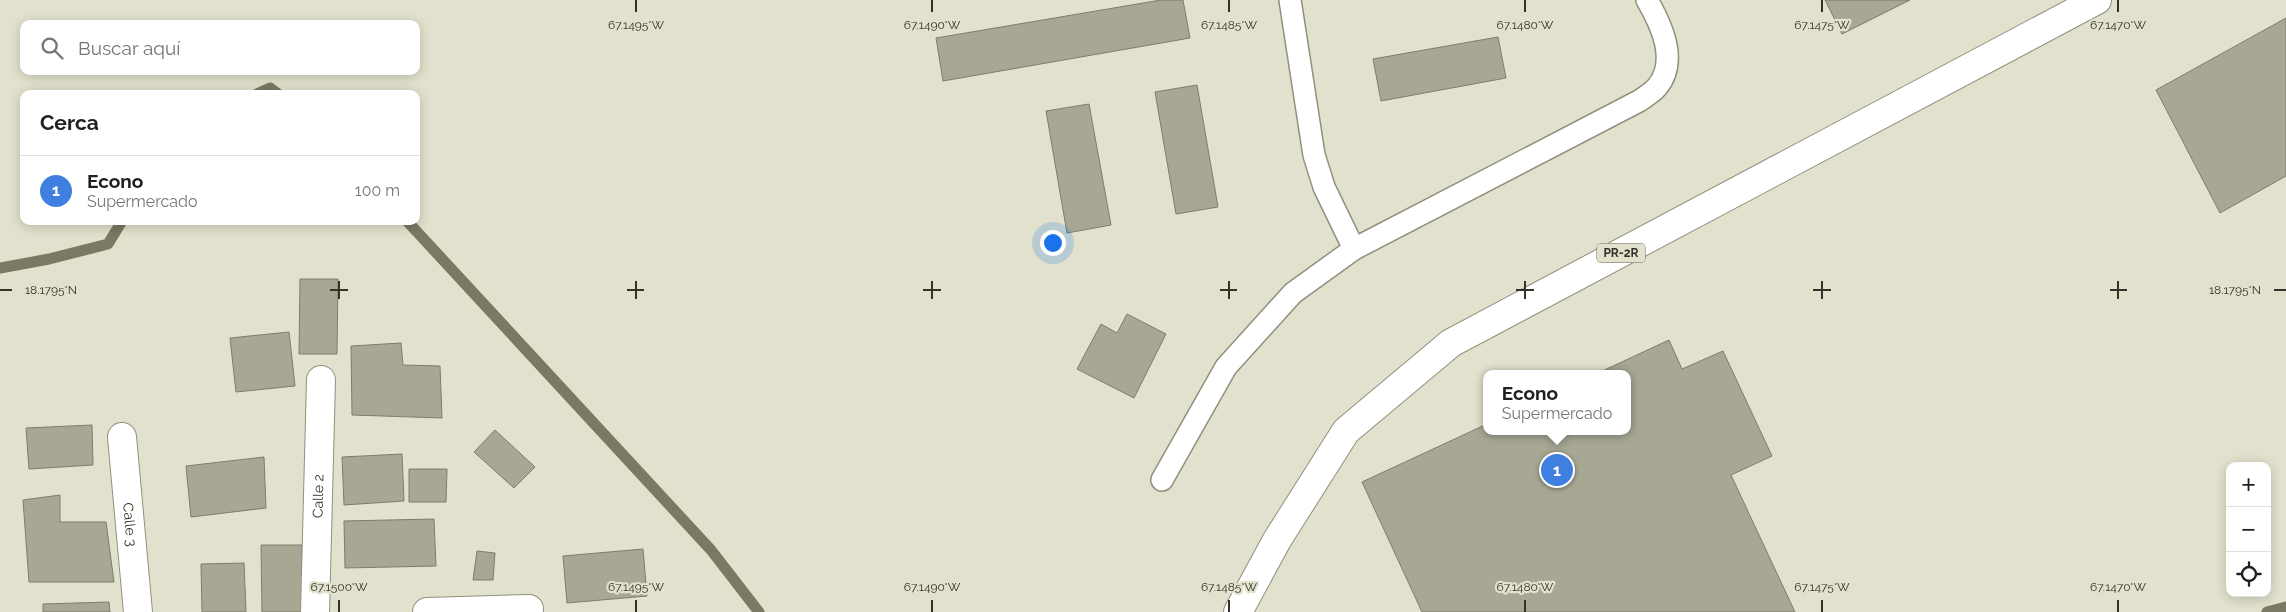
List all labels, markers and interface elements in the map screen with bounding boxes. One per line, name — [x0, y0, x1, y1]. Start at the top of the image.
text: 67.1495°W — [608, 18, 665, 32]
text: 67.1490°W — [904, 18, 961, 32]
text: 67.1485°W — [1201, 18, 1258, 32]
text: 67.1480°W — [1497, 18, 1554, 32]
text: 67.1475°W — [1794, 18, 1850, 32]
text: 67.1470°W — [2090, 18, 2146, 32]
search box — [20, 20, 420, 75]
icon: search — [38, 34, 66, 62]
text: Buscar aquí — [78, 37, 180, 59]
text: Cerca — [40, 110, 99, 135]
text: Econo — [87, 170, 143, 192]
text: 1 — [52, 181, 60, 200]
text: 100 m — [355, 181, 400, 200]
text: Supermercado — [87, 192, 198, 211]
your location — [1040, 230, 1066, 256]
road number: PR-2R — [1597, 244, 1645, 262]
text: 18.1795°N — [25, 283, 77, 297]
text: 18.1795°N — [2209, 283, 2261, 297]
popup — [1483, 370, 1631, 435]
text: Econo — [1502, 382, 1558, 404]
text: Supermercado — [1502, 404, 1612, 423]
pin: 1 — [1541, 451, 1573, 489]
map controls — [2226, 462, 2271, 597]
button: + — [2226, 462, 2271, 507]
street label: Calle 2 — [309, 474, 327, 518]
street label: Calle 3 — [120, 502, 140, 547]
button: − — [2226, 507, 2271, 552]
button: locate — [2226, 552, 2271, 597]
text: 67.1500°W — [310, 580, 368, 594]
text: 67.1495°W — [608, 580, 665, 594]
text: 67.1490°W — [904, 580, 961, 594]
text: 67.1485°W — [1201, 580, 1258, 594]
text: 67.1480°W — [1497, 580, 1554, 594]
text: 67.1475°W — [1794, 580, 1850, 594]
text: 67.1470°W — [2090, 580, 2146, 594]

